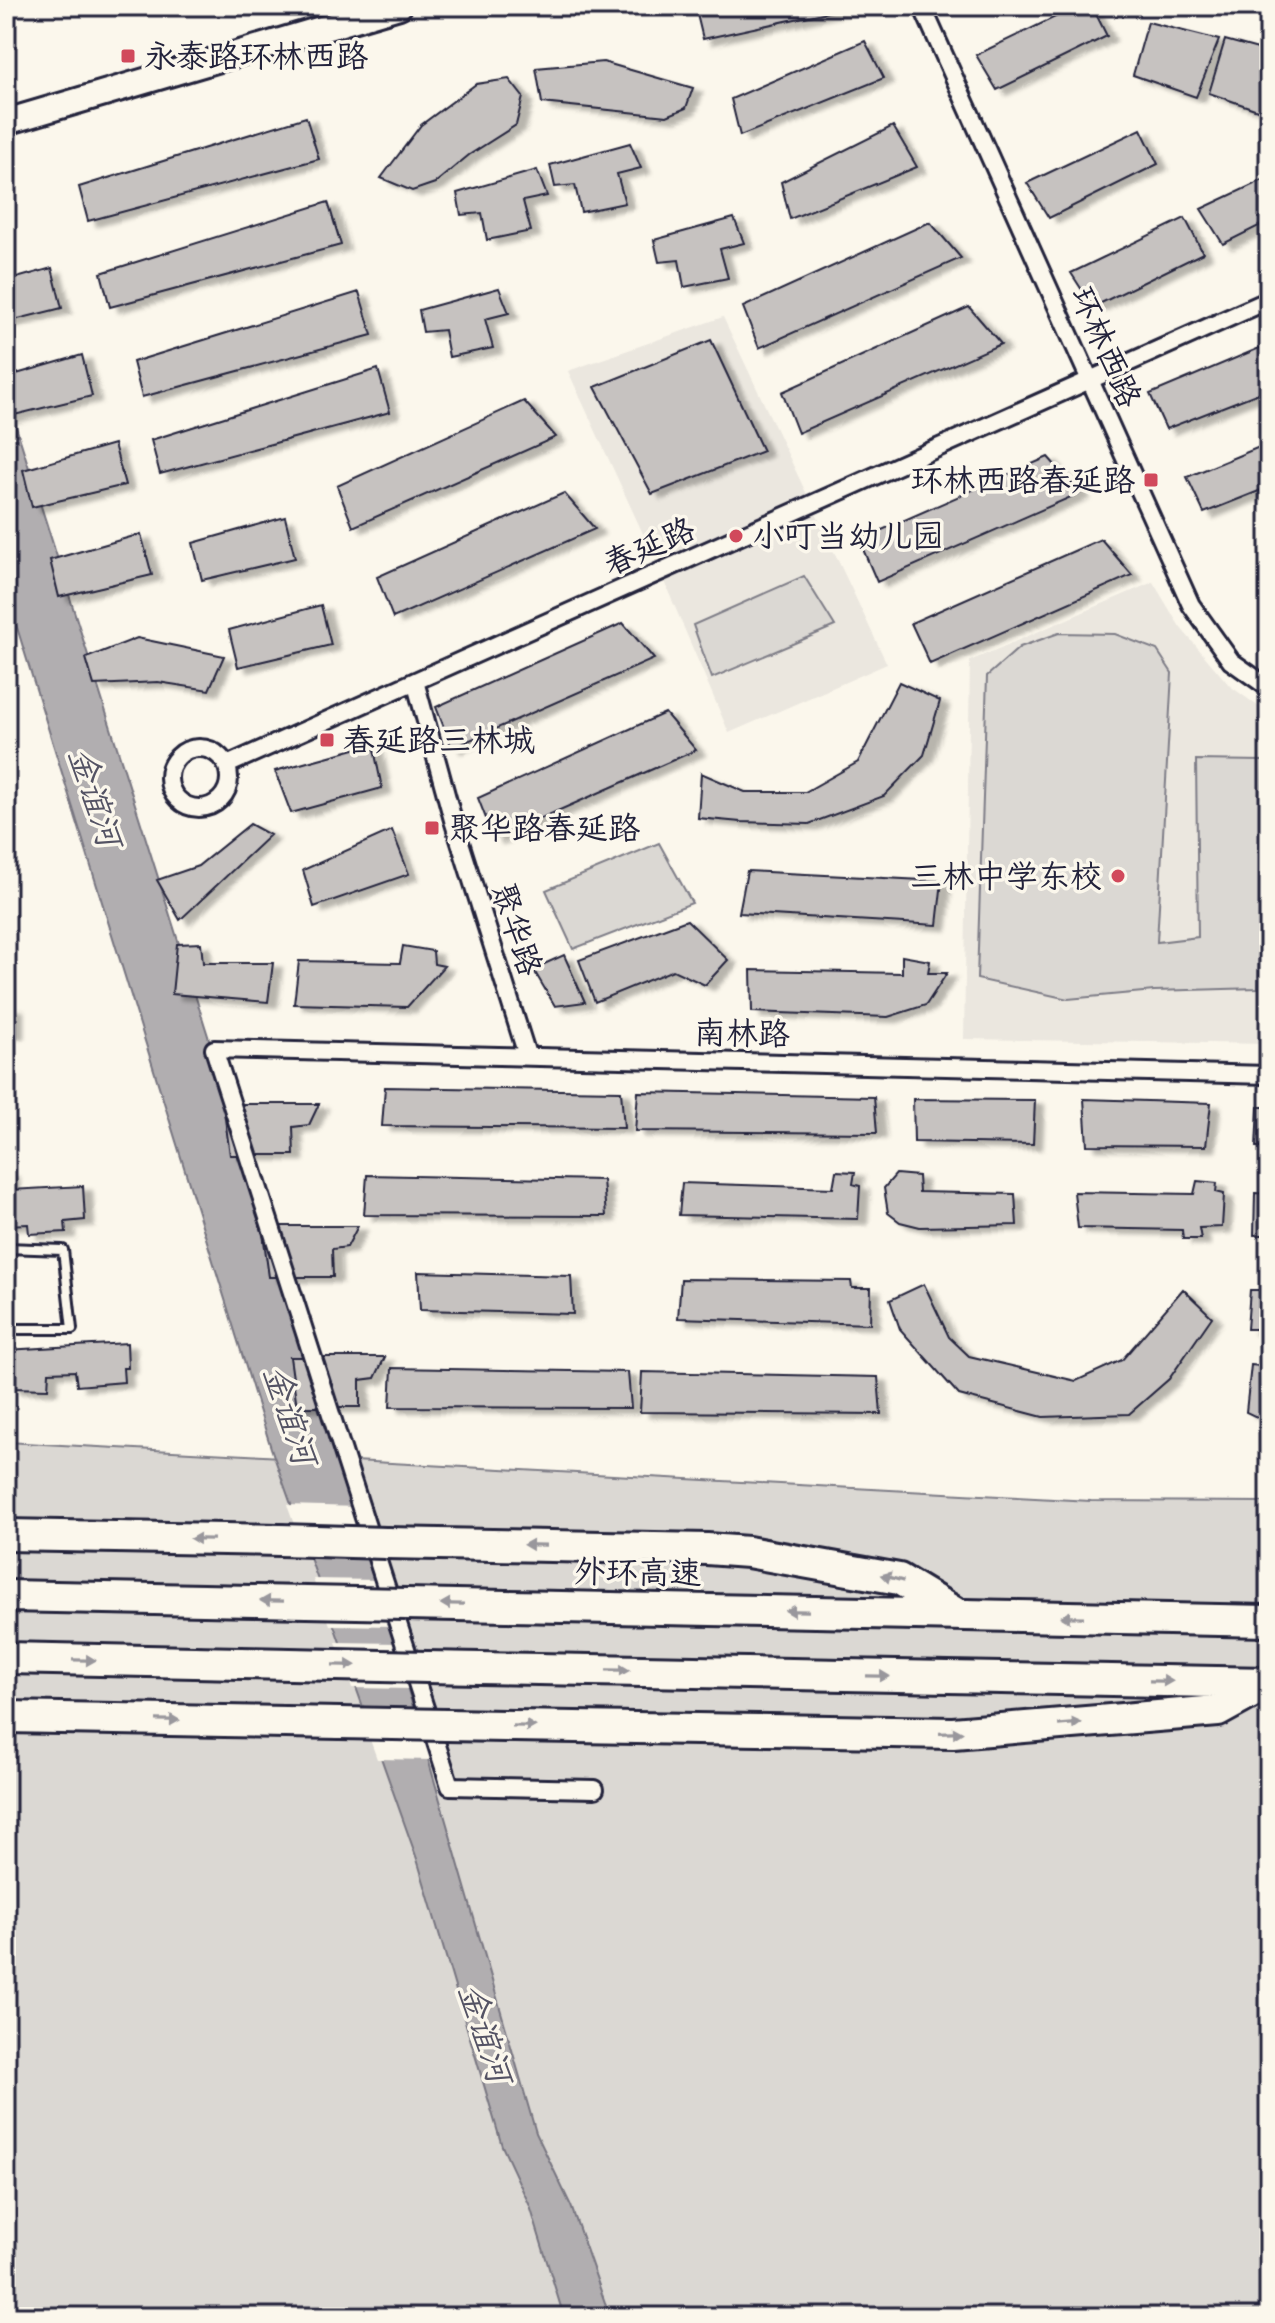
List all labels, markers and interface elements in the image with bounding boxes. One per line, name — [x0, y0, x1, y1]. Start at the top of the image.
place label: 永泰路环林西路 — [144, 37, 368, 79]
marker: 永泰路环林西路 — [119, 47, 137, 65]
street label: 环林西路 — [1059, 281, 1149, 415]
place label: 环林西路春延路 — [911, 461, 1135, 503]
marker: 环林西路春延路 — [1142, 471, 1160, 489]
street label: 春延路 — [597, 509, 702, 587]
place label: 小叮当幼儿园 — [752, 517, 944, 559]
marker: 小叮当幼儿园 — [727, 527, 745, 545]
place label: 春延路三林城 — [343, 721, 535, 763]
marker: 春延路三林城 — [318, 731, 336, 749]
water label: 金谊河 — [56, 742, 132, 858]
place label: 聚华路春延路 — [448, 809, 640, 851]
marker: 聚华路春延路 — [423, 819, 441, 837]
place label: 三林中学东校 — [910, 857, 1102, 899]
marker: 三林中学东校 — [1109, 867, 1127, 885]
street label: 聚华路 — [480, 877, 550, 982]
street label: 南林路 — [694, 1013, 790, 1057]
water label: 金谊河 — [251, 1360, 327, 1476]
one-way arrow — [189, 1532, 214, 1545]
one-way arrow — [522, 1539, 547, 1552]
street label: 外环高速 — [574, 1552, 702, 1596]
one-way arrow — [879, 1572, 904, 1584]
one-way arrow — [259, 1595, 284, 1607]
one-way arrow — [439, 1598, 464, 1611]
one-way arrow — [784, 1605, 809, 1618]
one-way arrow — [1059, 1610, 1084, 1623]
one-way arrow — [72, 1654, 97, 1666]
one-way arrow — [332, 1659, 357, 1671]
one-way arrow — [606, 1664, 631, 1677]
one-way arrow — [866, 1669, 891, 1682]
one-way arrow — [1149, 1675, 1174, 1687]
one-way arrow — [156, 1713, 181, 1726]
one-way arrow — [1058, 1717, 1083, 1730]
one-way arrow — [512, 1720, 537, 1733]
one-way arrow — [939, 1726, 964, 1739]
water label: 金谊河 — [446, 1978, 522, 2094]

